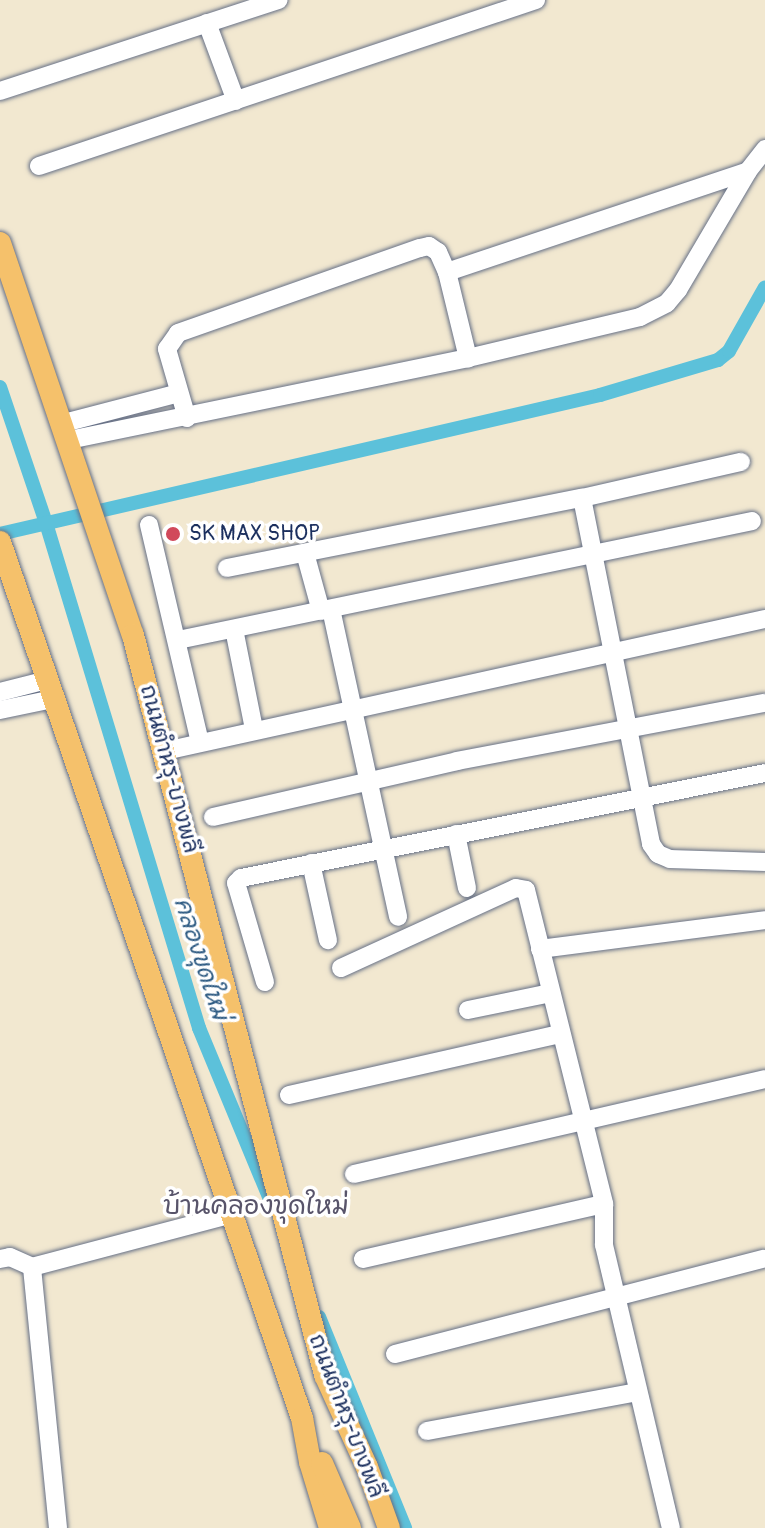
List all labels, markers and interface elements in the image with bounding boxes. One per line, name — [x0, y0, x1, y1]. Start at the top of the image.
place label: SK MAX SHOP — [189, 521, 320, 547]
marker: SK MAX SHOP — [164, 525, 182, 543]
street label: ถนนตำหรุ-บางพลี — [134, 682, 204, 856]
water label: คลองขุดใหม่ — [168, 894, 234, 1024]
district label: บ้านคลองขุดใหม่ — [163, 1191, 349, 1223]
street label: ถนนตำหรุ-บางพลี — [303, 1331, 389, 1501]

